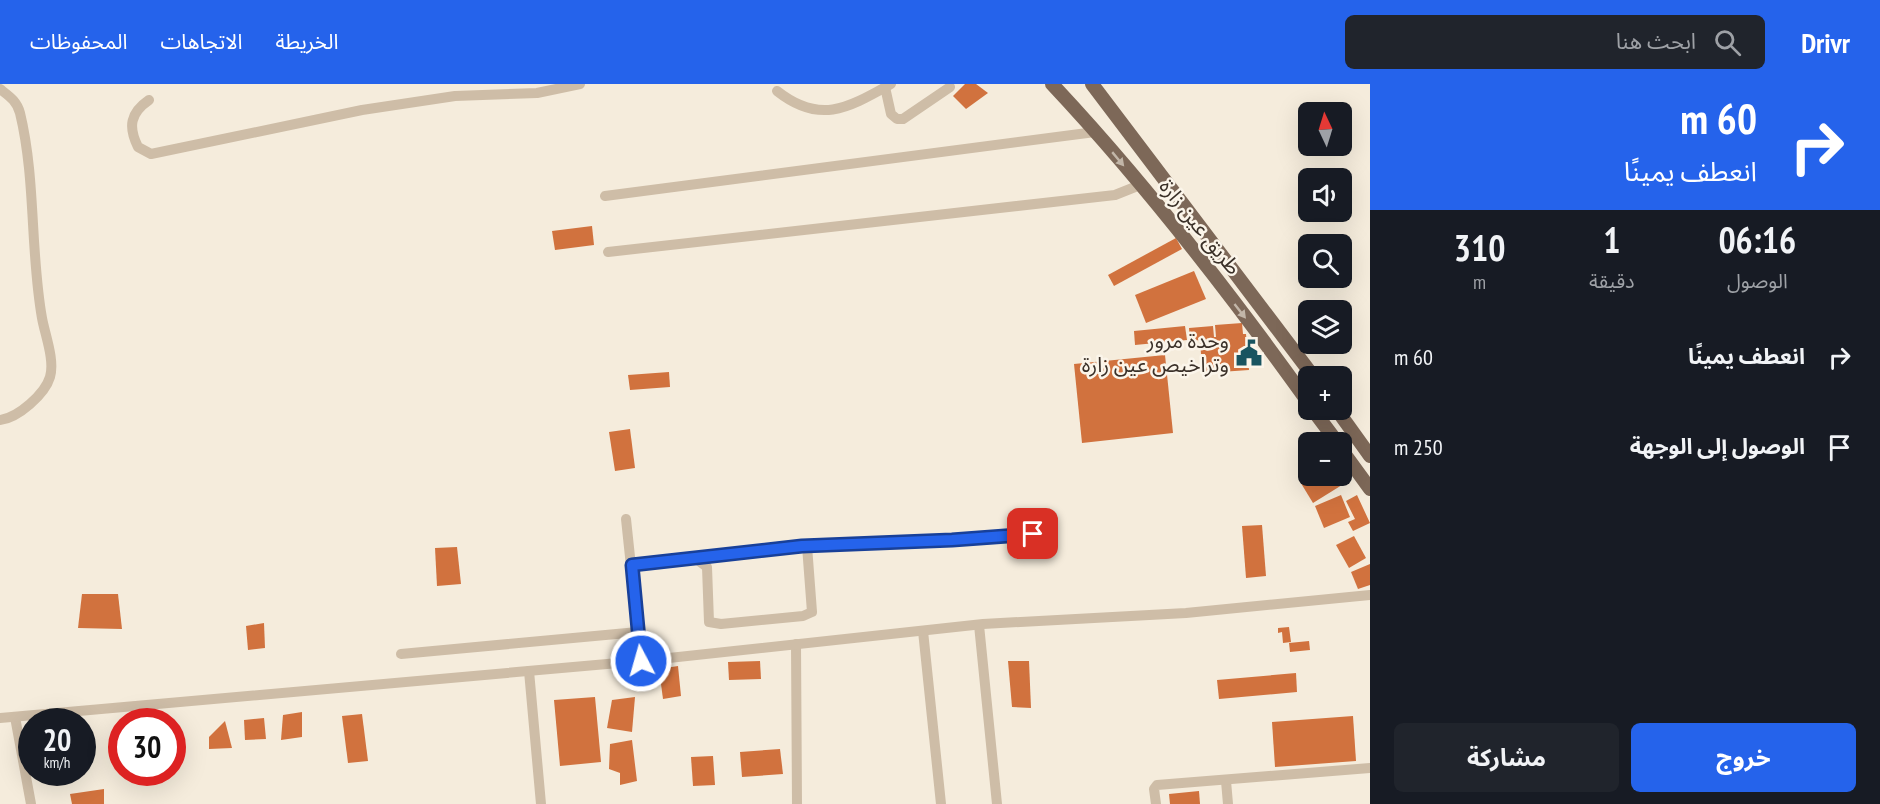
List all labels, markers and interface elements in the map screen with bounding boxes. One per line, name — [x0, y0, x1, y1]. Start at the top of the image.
search box — [1345, 15, 1765, 69]
text: Drivr — [1801, 24, 1850, 61]
icon: search — [1711, 26, 1744, 59]
text: ابحث هنا — [1616, 27, 1696, 55]
text: المحفوظات — [30, 28, 127, 55]
text: الاتجاهات — [160, 28, 242, 55]
text: الخريطة — [275, 28, 338, 55]
text: 60 m — [1680, 91, 1757, 146]
north arrow — [1298, 102, 1352, 156]
map controls — [1298, 102, 1352, 486]
icon: right — [1778, 108, 1856, 186]
one-way arrow — [1111, 151, 1124, 166]
text: انعطف يمينًا — [1624, 154, 1757, 188]
button: sound — [1298, 168, 1352, 222]
street label: طريق عين زارة — [1154, 173, 1247, 280]
text: 1 — [1603, 216, 1620, 263]
text: 06:16 — [1718, 216, 1796, 263]
text: 310 — [1454, 224, 1505, 271]
button: search — [1298, 234, 1352, 288]
text: دقيقة — [1589, 268, 1635, 294]
text: الوصول — [1727, 268, 1788, 294]
text: m — [1473, 269, 1486, 295]
button: layers — [1298, 300, 1352, 354]
one-way arrow — [1234, 303, 1247, 319]
place label: وحدة مرور وتراخيص عين زارة — [1082, 327, 1229, 378]
public building icon: وحدة مرور وتراخيص عين زارة — [1234, 338, 1264, 368]
icon: right — [1823, 341, 1856, 374]
text: انعطف يمينًا — [1688, 342, 1805, 370]
text: 60 m — [1394, 343, 1433, 371]
button: + — [1298, 366, 1352, 420]
icon: arrive — [1823, 431, 1856, 464]
button: − — [1298, 432, 1352, 486]
text: الوصول إلى الوجهة — [1630, 432, 1805, 460]
text: 250 m — [1394, 433, 1443, 461]
pin — [1007, 508, 1058, 559]
icon: arrive — [1016, 517, 1049, 550]
position arrow — [609, 629, 673, 693]
speed limit sign: 30 — [108, 708, 186, 786]
text: 20 — [43, 720, 71, 759]
button: مشاركة — [1394, 723, 1619, 792]
button: خروج — [1631, 723, 1856, 792]
text: km/h — [44, 753, 70, 772]

